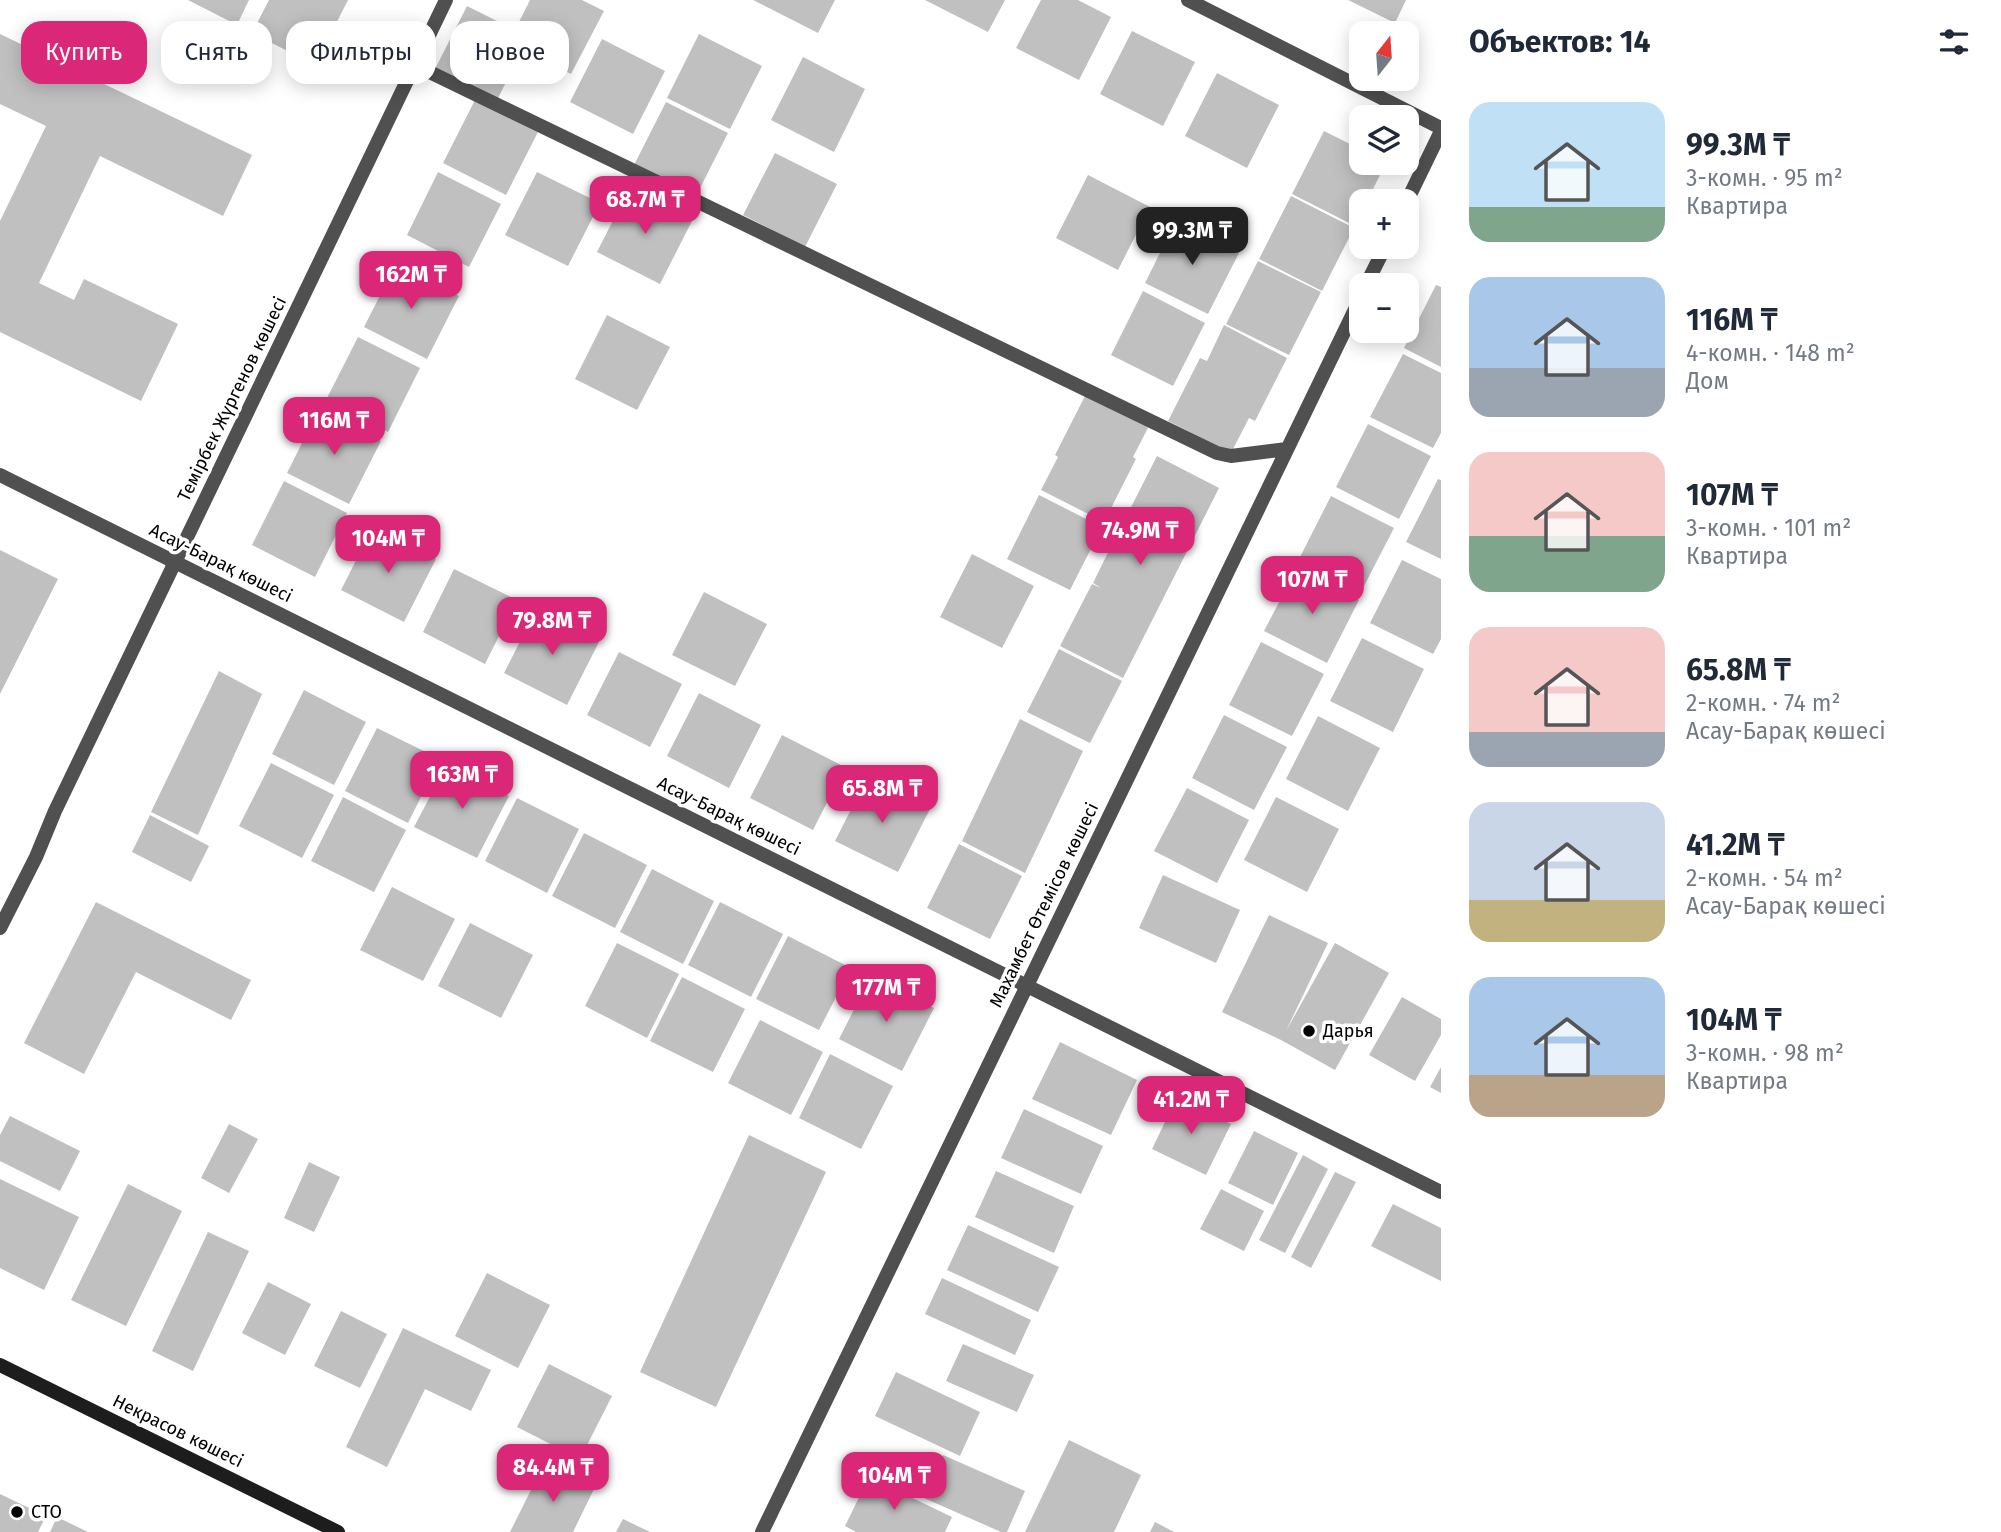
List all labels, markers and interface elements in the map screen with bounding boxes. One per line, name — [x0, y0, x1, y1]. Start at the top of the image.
chip: Купить — [21, 21, 147, 84]
chip: Снять — [161, 21, 272, 84]
chip: Фильтры — [286, 21, 436, 84]
chip: Новое — [450, 21, 569, 84]
north arrow — [1349, 21, 1419, 91]
map controls — [1349, 21, 1419, 343]
icon: filters — [1935, 23, 1973, 61]
text: Объектов: 14 — [1469, 24, 1651, 60]
button: layers — [1349, 105, 1419, 175]
text: 99.3M ₸ — [1686, 127, 1790, 163]
icon: home — [1525, 130, 1609, 214]
text: 3-комн. · 95 m² — [1686, 164, 1843, 192]
pin: 68.7M ₸ — [580, 176, 710, 236]
text: 68.7M ₸ — [606, 185, 684, 213]
button: + — [1349, 189, 1419, 259]
text: Квартира — [1686, 192, 1788, 220]
pin: 99.3M ₸ — [1127, 208, 1257, 267]
text: 99.3M ₸ — [1152, 216, 1232, 244]
pin: 162M ₸ — [354, 252, 468, 311]
text: 162M ₸ — [375, 260, 447, 288]
button: − — [1349, 273, 1419, 343]
street label: Темірбек Жүргенов көшесі — [173, 293, 291, 505]
text: 116M ₸ — [1686, 302, 1777, 338]
icon: home — [1525, 305, 1609, 389]
text: 4-комн. · 148 m² — [1686, 339, 1855, 367]
text: Дом — [1686, 367, 1729, 395]
pin: 116M ₸ — [277, 398, 391, 457]
text: 116M ₸ — [299, 406, 369, 434]
text: 107M ₸ — [1686, 477, 1778, 513]
icon: home — [1525, 480, 1609, 564]
pin: 74.9M ₸ — [1075, 508, 1205, 567]
text: 3-комн. · 101 m² — [1686, 514, 1851, 542]
pin: 104M ₸ — [331, 516, 445, 575]
text: 74.9M ₸ — [1102, 516, 1178, 544]
street label: Асау-Барақ көшесі — [146, 519, 296, 607]
text: 104M ₸ — [351, 524, 425, 552]
text: Квартира — [1686, 542, 1788, 570]
pin: 107M ₸ — [1255, 556, 1369, 616]
text: 107M ₸ — [1277, 565, 1347, 593]
pin: 79.8M ₸ — [487, 598, 617, 657]
text: 79.8M ₸ — [513, 606, 591, 634]
text: 65.8M ₸ — [1686, 652, 1791, 688]
icon: home — [1525, 655, 1609, 739]
text: 2-комн. · 74 m² — [1686, 689, 1841, 717]
text: Асау-Барақ көшесі — [1686, 717, 1886, 745]
pin: 163M ₸ — [405, 752, 519, 811]
text: 163M ₸ — [426, 760, 498, 788]
pin: 65.8M ₸ — [817, 766, 947, 825]
street label: Асау-Барақ көшесі — [654, 772, 804, 860]
text: 65.8M ₸ — [842, 774, 922, 802]
street label: Махамбет Өтемісов көшесі — [985, 799, 1103, 1011]
text: 41.2M ₸ — [1686, 827, 1785, 863]
icon: home — [1525, 830, 1609, 914]
text: 2-комн. · 54 m² — [1686, 864, 1843, 892]
text: Асау-Барақ көшесі — [1686, 892, 1886, 920]
pin: 177M ₸ — [829, 964, 943, 1024]
text: 177M ₸ — [852, 973, 920, 1001]
text: 104M ₸ — [1686, 1002, 1782, 1038]
icon: home — [1525, 1005, 1609, 1089]
place label: Дарья — [1322, 1020, 1374, 1042]
marker: Дарья — [1301, 1023, 1317, 1039]
text: 3-комн. · 98 m² — [1686, 1039, 1844, 1067]
text: Квартира — [1686, 1067, 1788, 1095]
pin: 41.2M ₸ — [1126, 1076, 1256, 1136]
text: 41.2M ₸ — [1153, 1085, 1229, 1113]
street label: Некрасов көшесі — [109, 1390, 247, 1472]
pin: 84.4M ₸ — [488, 1444, 618, 1504]
pin: 104M ₸ — [837, 1452, 951, 1512]
text: 84.4M ₸ — [513, 1453, 593, 1481]
text: 104M ₸ — [857, 1461, 931, 1489]
place label: СТО — [31, 1501, 62, 1523]
marker: СТО — [9, 1504, 25, 1520]

